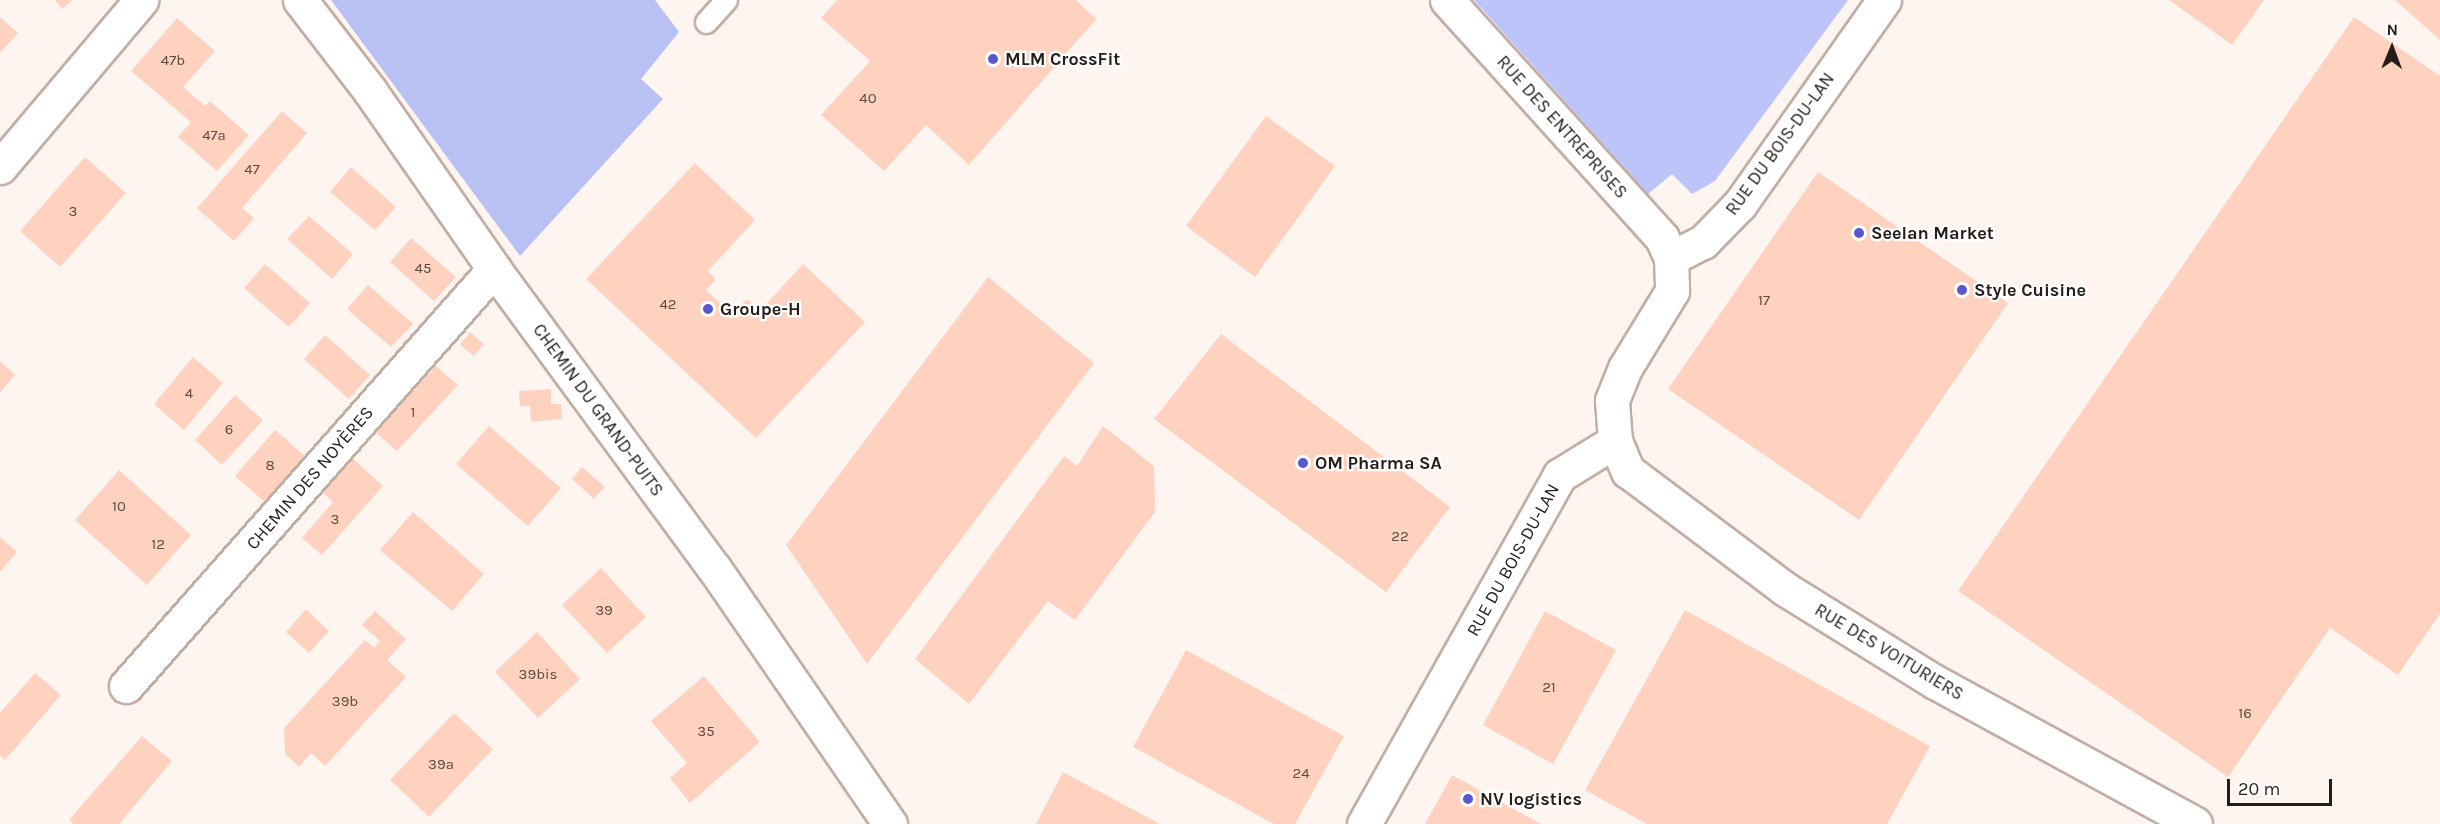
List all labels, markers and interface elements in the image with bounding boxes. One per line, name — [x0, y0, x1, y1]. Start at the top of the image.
north arrow — [2362, 18, 2422, 78]
text: N — [2386, 20, 2398, 39]
place label: MLM CrossFit — [1005, 48, 1120, 70]
street label: RUE DES ENTREPRISES — [1492, 51, 1632, 203]
house number: 47b — [161, 52, 185, 70]
marker: MLM CrossFit — [986, 52, 1000, 66]
street label: RUE DU BOIS-DU-LAN — [1721, 68, 1839, 220]
house number: 40 — [859, 90, 877, 108]
house number: 47a — [202, 127, 226, 145]
house number: 47 — [244, 161, 260, 179]
house number: 3 — [69, 203, 77, 221]
place label: Seelan Market — [1871, 222, 1994, 244]
marker: Seelan Market — [1852, 226, 1866, 240]
house number: 45 — [415, 260, 431, 278]
place label: Style Cuisine — [1974, 279, 2086, 301]
marker: Style Cuisine — [1955, 283, 1969, 297]
house number: 17 — [1758, 292, 1770, 310]
house number: 42 — [659, 296, 677, 314]
place label: Groupe-H — [720, 298, 801, 320]
marker: Groupe-H — [701, 302, 715, 316]
street label: CHEMIN DU GRAND-PUITS — [528, 320, 668, 500]
house number: 4 — [185, 385, 193, 403]
street label: CHEMIN DES NOYÈRES — [242, 402, 378, 554]
house number: 1 — [411, 404, 415, 422]
house number: 6 — [225, 421, 233, 439]
place label: OM Pharma SA — [1315, 452, 1442, 474]
marker: OM Pharma SA — [1296, 456, 1310, 470]
house number: 8 — [265, 457, 275, 475]
street label: RUE DU BOIS-DU-LAN — [1462, 480, 1564, 640]
house number: 10 — [112, 498, 126, 516]
house number: 3 — [331, 511, 339, 529]
house number: 22 — [1391, 528, 1409, 546]
house number: 12 — [151, 536, 165, 554]
street label: RUE DES VOITURIERS — [1811, 599, 1967, 705]
house number: 39 — [595, 602, 613, 620]
house number: 39bis — [519, 666, 557, 684]
house number: 21 — [1542, 679, 1556, 697]
house number: 39b — [332, 693, 358, 711]
house number: 16 — [2238, 705, 2252, 723]
house number: 35 — [697, 723, 715, 741]
house number: 39a — [428, 756, 454, 774]
house number: 24 — [1292, 765, 1310, 783]
scale bar — [2230, 767, 2335, 805]
text: 20 m — [2238, 778, 2280, 800]
place label: NV logistics — [1480, 788, 1582, 810]
marker: NV logistics — [1461, 792, 1475, 806]

